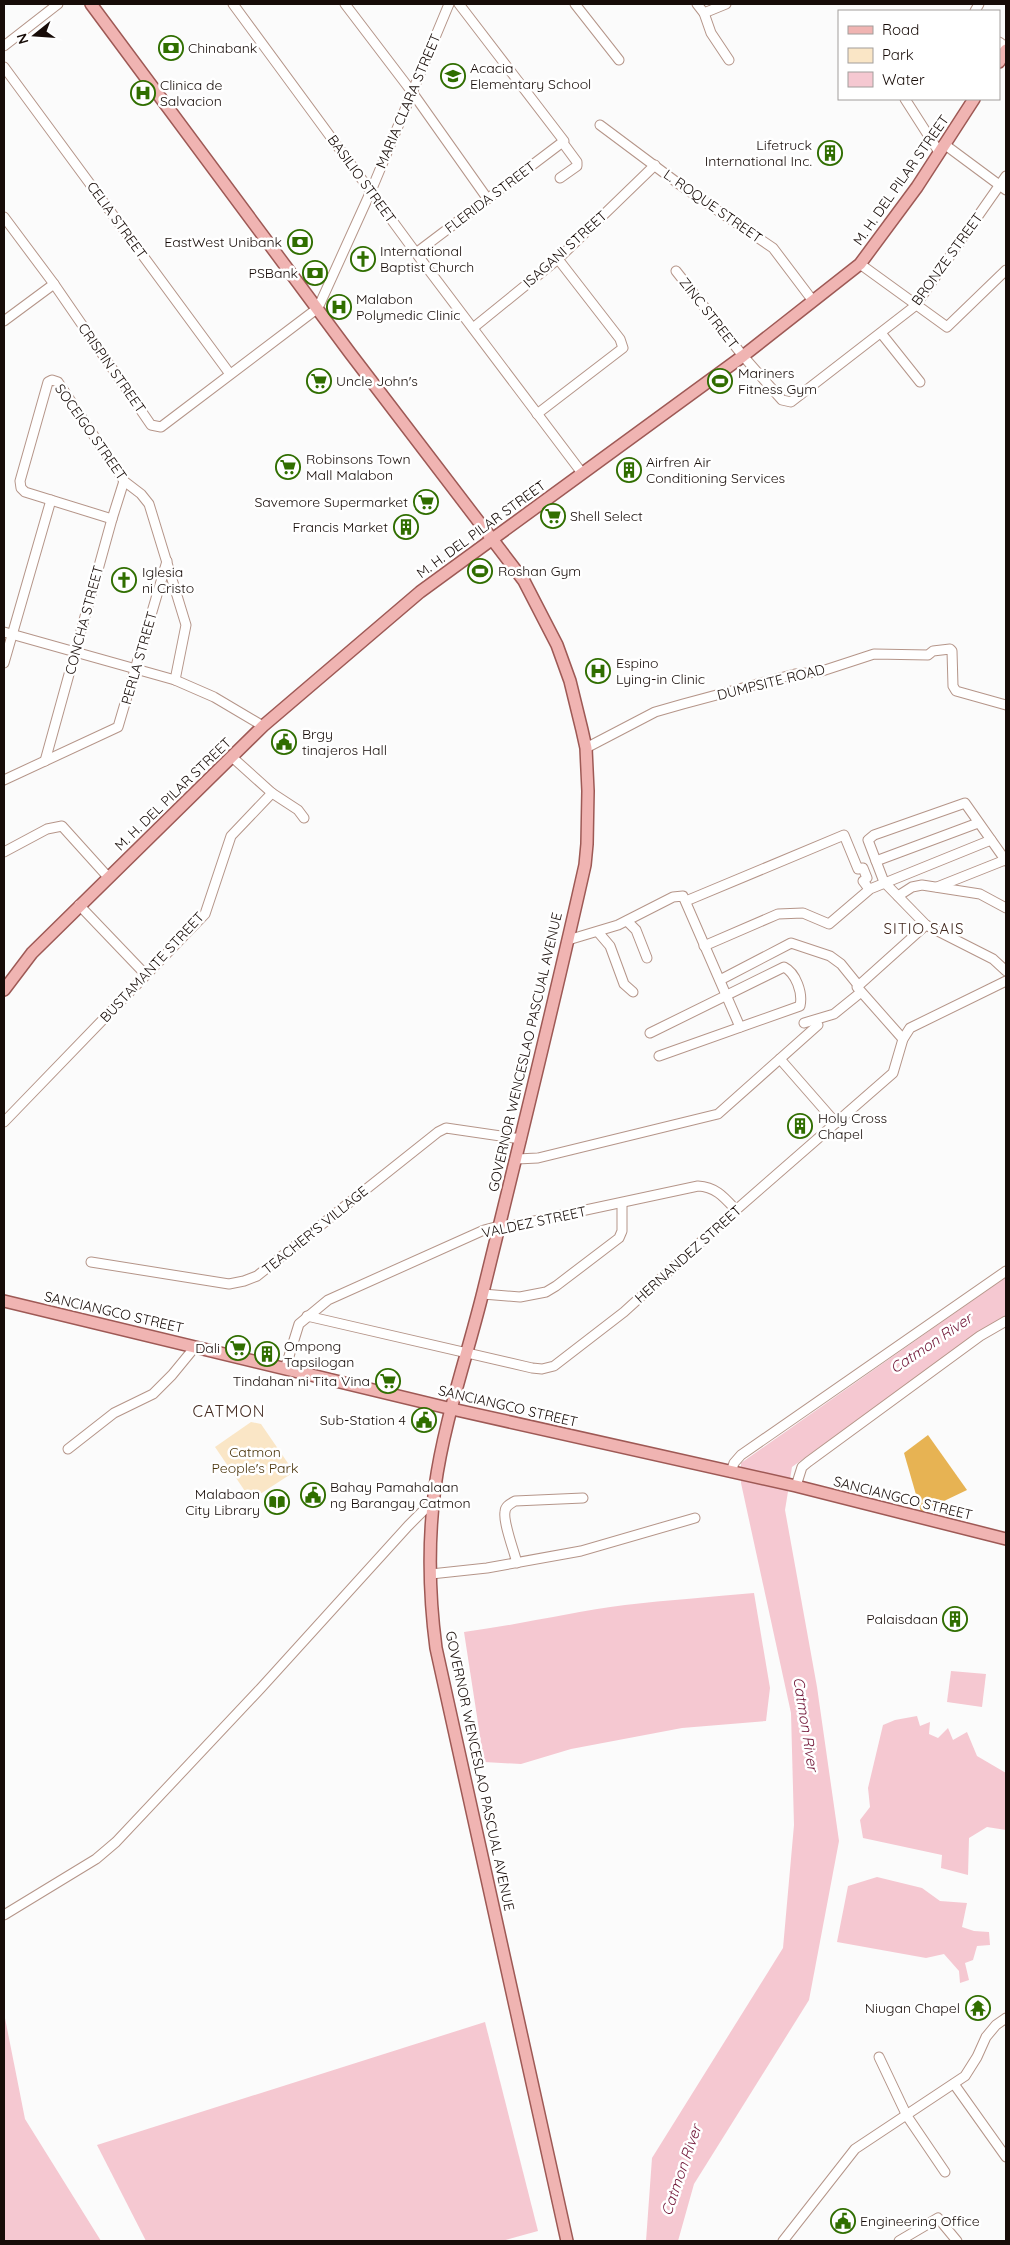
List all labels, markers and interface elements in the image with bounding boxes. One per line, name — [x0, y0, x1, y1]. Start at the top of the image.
north arrow — [10, 10, 60, 60]
legend — [838, 10, 1000, 100]
text: Road — [882, 20, 919, 39]
text: N — [12, 31, 33, 46]
street label: MARIA CLARA STREET — [372, 31, 444, 171]
bank icon: Chinabank — [158, 35, 184, 61]
place label: Chinabank — [188, 39, 257, 57]
text: Park — [882, 45, 914, 64]
place label: Acacia Elementary School — [470, 59, 591, 93]
school or university icon: Acacia Elementary School — [440, 63, 466, 89]
text: Water — [882, 70, 925, 89]
place label: Clinica de Salvacion — [160, 76, 222, 110]
hospital icon: Clinica de Salvacion — [130, 80, 156, 106]
street label: M. H. DEL PILAR STREET — [849, 111, 953, 249]
street label: BASILIO STREET — [324, 131, 400, 227]
place label: Lifetruck International Inc. — [705, 136, 812, 170]
building icon: Lifetruck International Inc. — [817, 140, 843, 166]
street label: FLERIDA STREET — [441, 157, 539, 237]
street label: L. ROQUE STREET — [660, 165, 766, 247]
street label: CELIA STREET — [83, 178, 151, 262]
street label: ISAGANI STREET — [519, 207, 611, 291]
street label: BRONZE STREET — [907, 209, 987, 309]
bank icon: EastWest Unibank — [287, 229, 313, 255]
place label: EastWest Unibank — [164, 233, 282, 251]
place label: International Baptist Church — [380, 242, 474, 276]
church icon: International Baptist Church — [350, 246, 376, 272]
bank icon: PSBank — [302, 260, 328, 286]
place label: PSBank — [249, 264, 298, 282]
street label: ZINC STREET — [676, 274, 742, 352]
place label: Malabon Polymedic Clinic — [356, 290, 461, 324]
hospital icon: Malabon Polymedic Clinic — [326, 294, 352, 320]
street label: CRISPIN STREET — [74, 319, 150, 417]
place label: Mariners Fitness Gym — [738, 364, 817, 398]
supermarket icon: Uncle John's — [306, 368, 332, 394]
sports icon: Mariners Fitness Gym — [707, 368, 733, 394]
place label: Uncle John's — [336, 372, 418, 390]
street label: SOCEIGO STREET — [51, 380, 131, 484]
place label: Robinsons Town Mall Malabon — [306, 450, 411, 484]
place label: Airfren Air Conditioning Services — [646, 453, 785, 487]
supermarket icon: Robinsons Town Mall Malabon — [275, 454, 301, 480]
building icon: Airfren Air Conditioning Services — [616, 457, 642, 483]
street label: M. H. DEL PILAR STREET — [413, 476, 549, 582]
supermarket icon: Savemore Supermarket — [413, 489, 439, 515]
place label: Savemore Supermarket — [254, 493, 408, 511]
supermarket icon: Shell Select — [540, 503, 566, 529]
place label: Shell Select — [570, 507, 643, 525]
building icon: Francis Market — [393, 514, 419, 540]
place label: Francis Market — [292, 518, 388, 536]
sports icon: Roshan Gym — [467, 558, 493, 584]
place label: Roshan Gym — [498, 562, 581, 580]
street label: CONCHA STREET — [61, 563, 107, 677]
place label: Iglesia ni Cristo — [142, 563, 194, 597]
church icon: Iglesia ni Cristo — [111, 567, 137, 593]
street label: PERLA STREET — [117, 609, 161, 707]
place label: Espino Lying-in Clinic — [616, 654, 705, 688]
hospital icon: Espino Lying-in Clinic — [585, 658, 611, 684]
street label: DUMPSITE ROAD — [715, 660, 827, 704]
place label: Brgy tinajeros Hall — [302, 725, 387, 759]
public building icon: Brgy tinajeros Hall — [271, 729, 297, 755]
street label: M. H. DEL PILAR STREET — [111, 734, 235, 854]
street label: BUSTAMANTE STREET — [96, 908, 208, 1026]
street label: GOVERNOR WENCESLAO PASCUAL AVENUE — [484, 911, 566, 1193]
district label: SITIO SAIS — [884, 919, 964, 938]
place label: Holy Cross Chapel — [818, 1109, 887, 1143]
building icon: Holy Cross Chapel — [787, 1113, 813, 1139]
street label: TEACHER'S VILLAGE — [259, 1182, 371, 1278]
street label: HERNANDEZ STREET — [631, 1201, 745, 1307]
street label: VALDEZ STREET — [480, 1202, 588, 1242]
street label: SANCIANGCO STREET — [43, 1287, 185, 1337]
water label: Catmon River — [886, 1307, 977, 1377]
supermarket icon: Dali — [225, 1335, 251, 1361]
place label: Ompong Tapsilogan — [284, 1337, 354, 1371]
place label: Dali — [195, 1339, 220, 1357]
building icon: Ompong Tapsilogan — [254, 1341, 280, 1367]
supermarket icon: Tindahan ni Tita Vina — [375, 1368, 401, 1394]
place label: Tindahan ni Tita Vina — [233, 1372, 370, 1390]
street label: SANCIANGCO STREET — [437, 1381, 579, 1431]
district label: CATMON — [193, 1401, 265, 1421]
public building icon: Sub-Station 4 — [411, 1407, 437, 1433]
place label: Sub-Station 4 — [320, 1411, 406, 1429]
park label: Catmon People's Park — [212, 1443, 298, 1477]
street label: SANCIANGCO STREET — [832, 1472, 974, 1524]
place label: Bahay Pamahalaan ng Barangay Catmon — [330, 1478, 471, 1512]
public building icon: Bahay Pamahalaan ng Barangay Catmon — [300, 1482, 326, 1508]
place label: Malabaon City Library — [185, 1485, 260, 1519]
library icon: Malabaon City Library — [264, 1489, 290, 1515]
building icon: Palaisdaan — [942, 1606, 968, 1632]
place label: Palaisdaan — [866, 1610, 938, 1628]
street label: GOVERNOR WENCESLAO PASCUAL AVENUE — [441, 1629, 519, 1913]
water label: Catmon River — [789, 1676, 823, 1775]
temple icon: Niugan Chapel — [965, 1995, 991, 2021]
place label: Niugan Chapel — [865, 1999, 960, 2017]
water label: Catmon River — [657, 2120, 706, 2218]
public building icon: Engineering Office — [830, 2208, 856, 2234]
place label: Engineering Office — [860, 2212, 980, 2230]

